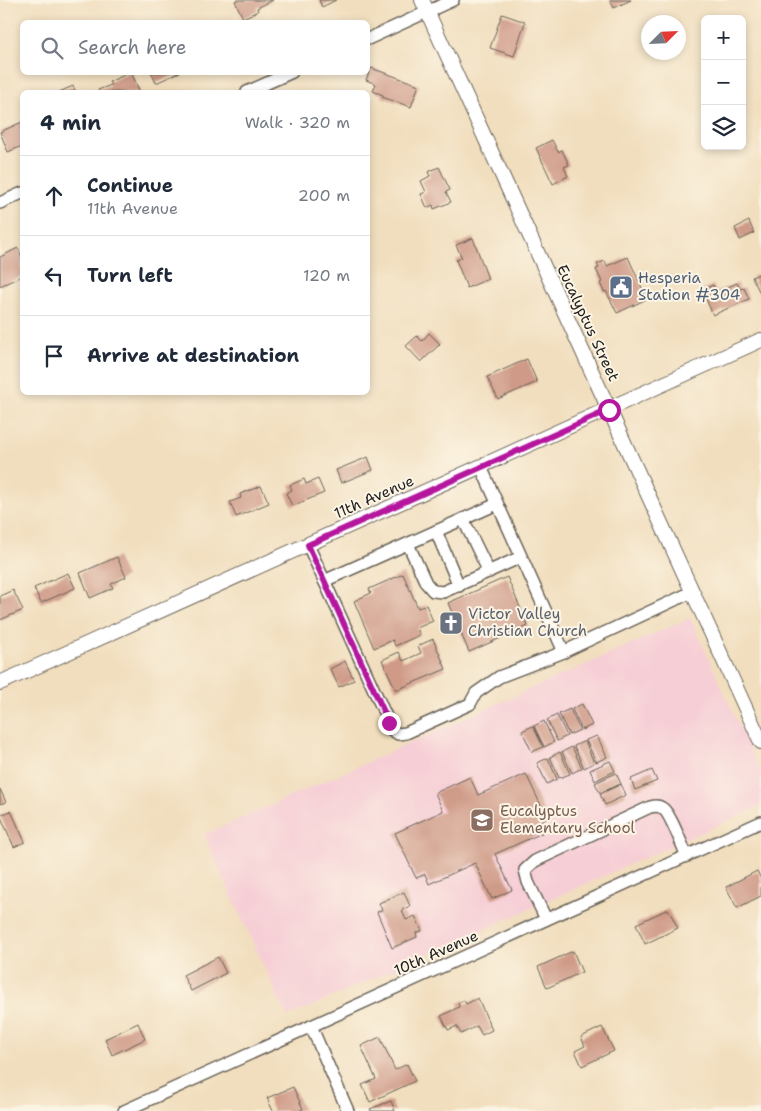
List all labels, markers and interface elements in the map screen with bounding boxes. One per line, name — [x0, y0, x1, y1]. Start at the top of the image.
north arrow — [641, 15, 686, 60]
map controls — [701, 15, 746, 150]
button: + — [701, 15, 746, 60]
search box — [20, 20, 370, 75]
icon: search — [38, 34, 66, 62]
text: Search here — [78, 35, 187, 60]
button: − — [701, 60, 746, 105]
button: layers — [701, 105, 746, 150]
text: 4 min — [40, 109, 101, 137]
text: Walk · 320 m — [245, 112, 350, 133]
text: Continue — [87, 173, 173, 198]
icon: ahead — [40, 182, 68, 210]
text: 200 m — [298, 185, 350, 206]
text: 11th Avenue — [87, 198, 178, 219]
street label: Eucalyptus Street — [552, 261, 624, 385]
icon: left — [40, 262, 68, 290]
text: Turn left — [87, 263, 173, 288]
text: 120 m — [303, 265, 350, 286]
place label: Hesperia Station #304 — [638, 268, 740, 305]
public building icon: Hesperia Station #304 — [608, 274, 634, 300]
icon: arrive — [40, 342, 68, 370]
text: Arrive at destination — [87, 343, 299, 368]
route start — [598, 399, 621, 422]
street label: 11th Avenue — [331, 471, 417, 523]
place label: Victor Valley Christian Church — [468, 604, 587, 641]
church icon: Victor Valley Christian Church — [438, 610, 464, 636]
route end — [378, 712, 401, 735]
place label: Eucalyptus Elementary School — [500, 801, 636, 838]
school or university icon: Eucalyptus Elementary School — [469, 807, 495, 833]
street label: 10th Avenue — [391, 926, 481, 980]

